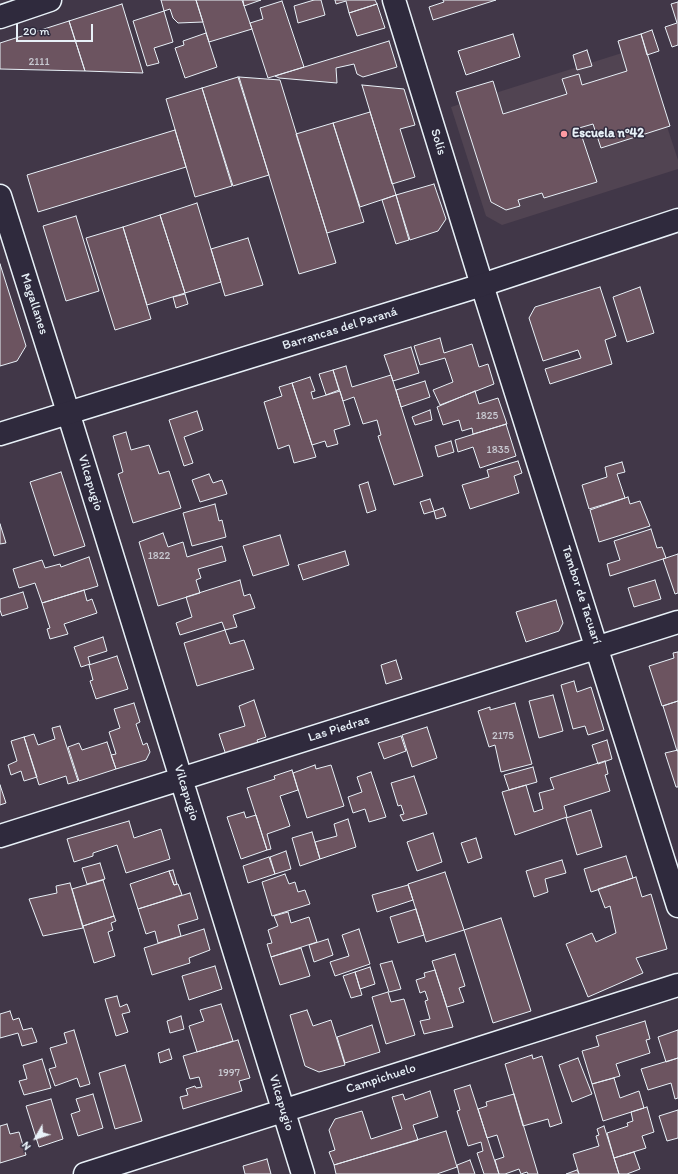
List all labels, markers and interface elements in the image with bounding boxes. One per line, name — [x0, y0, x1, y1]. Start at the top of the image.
scale bar — [18, 16, 95, 42]
text: 20 m — [23, 24, 50, 38]
house number: 2111 — [28, 55, 50, 69]
place label: Escuela nº42 — [572, 126, 644, 142]
street label: Solís — [427, 127, 449, 157]
marker: Escuela nº42 — [559, 129, 569, 139]
street label: Magallanes — [17, 271, 51, 337]
street label: Barrancas del Paraná — [281, 304, 399, 354]
house number: 1825 — [476, 409, 498, 423]
house number: 1835 — [487, 443, 509, 457]
street label: Vilcapugio — [74, 453, 106, 513]
street label: Tambor de Tacuarí — [558, 544, 604, 646]
house number: 1822 — [148, 549, 170, 563]
street label: Las Piedras — [306, 712, 372, 746]
house number: 2175 — [492, 729, 514, 743]
street label: Vilcapugio — [170, 763, 202, 823]
street label: Campichuelo — [344, 1060, 418, 1098]
house number: 1997 — [218, 1066, 240, 1080]
street label: Vilcapugio — [265, 1073, 297, 1133]
north arrow — [16, 1118, 56, 1158]
text: N — [19, 1139, 34, 1153]

